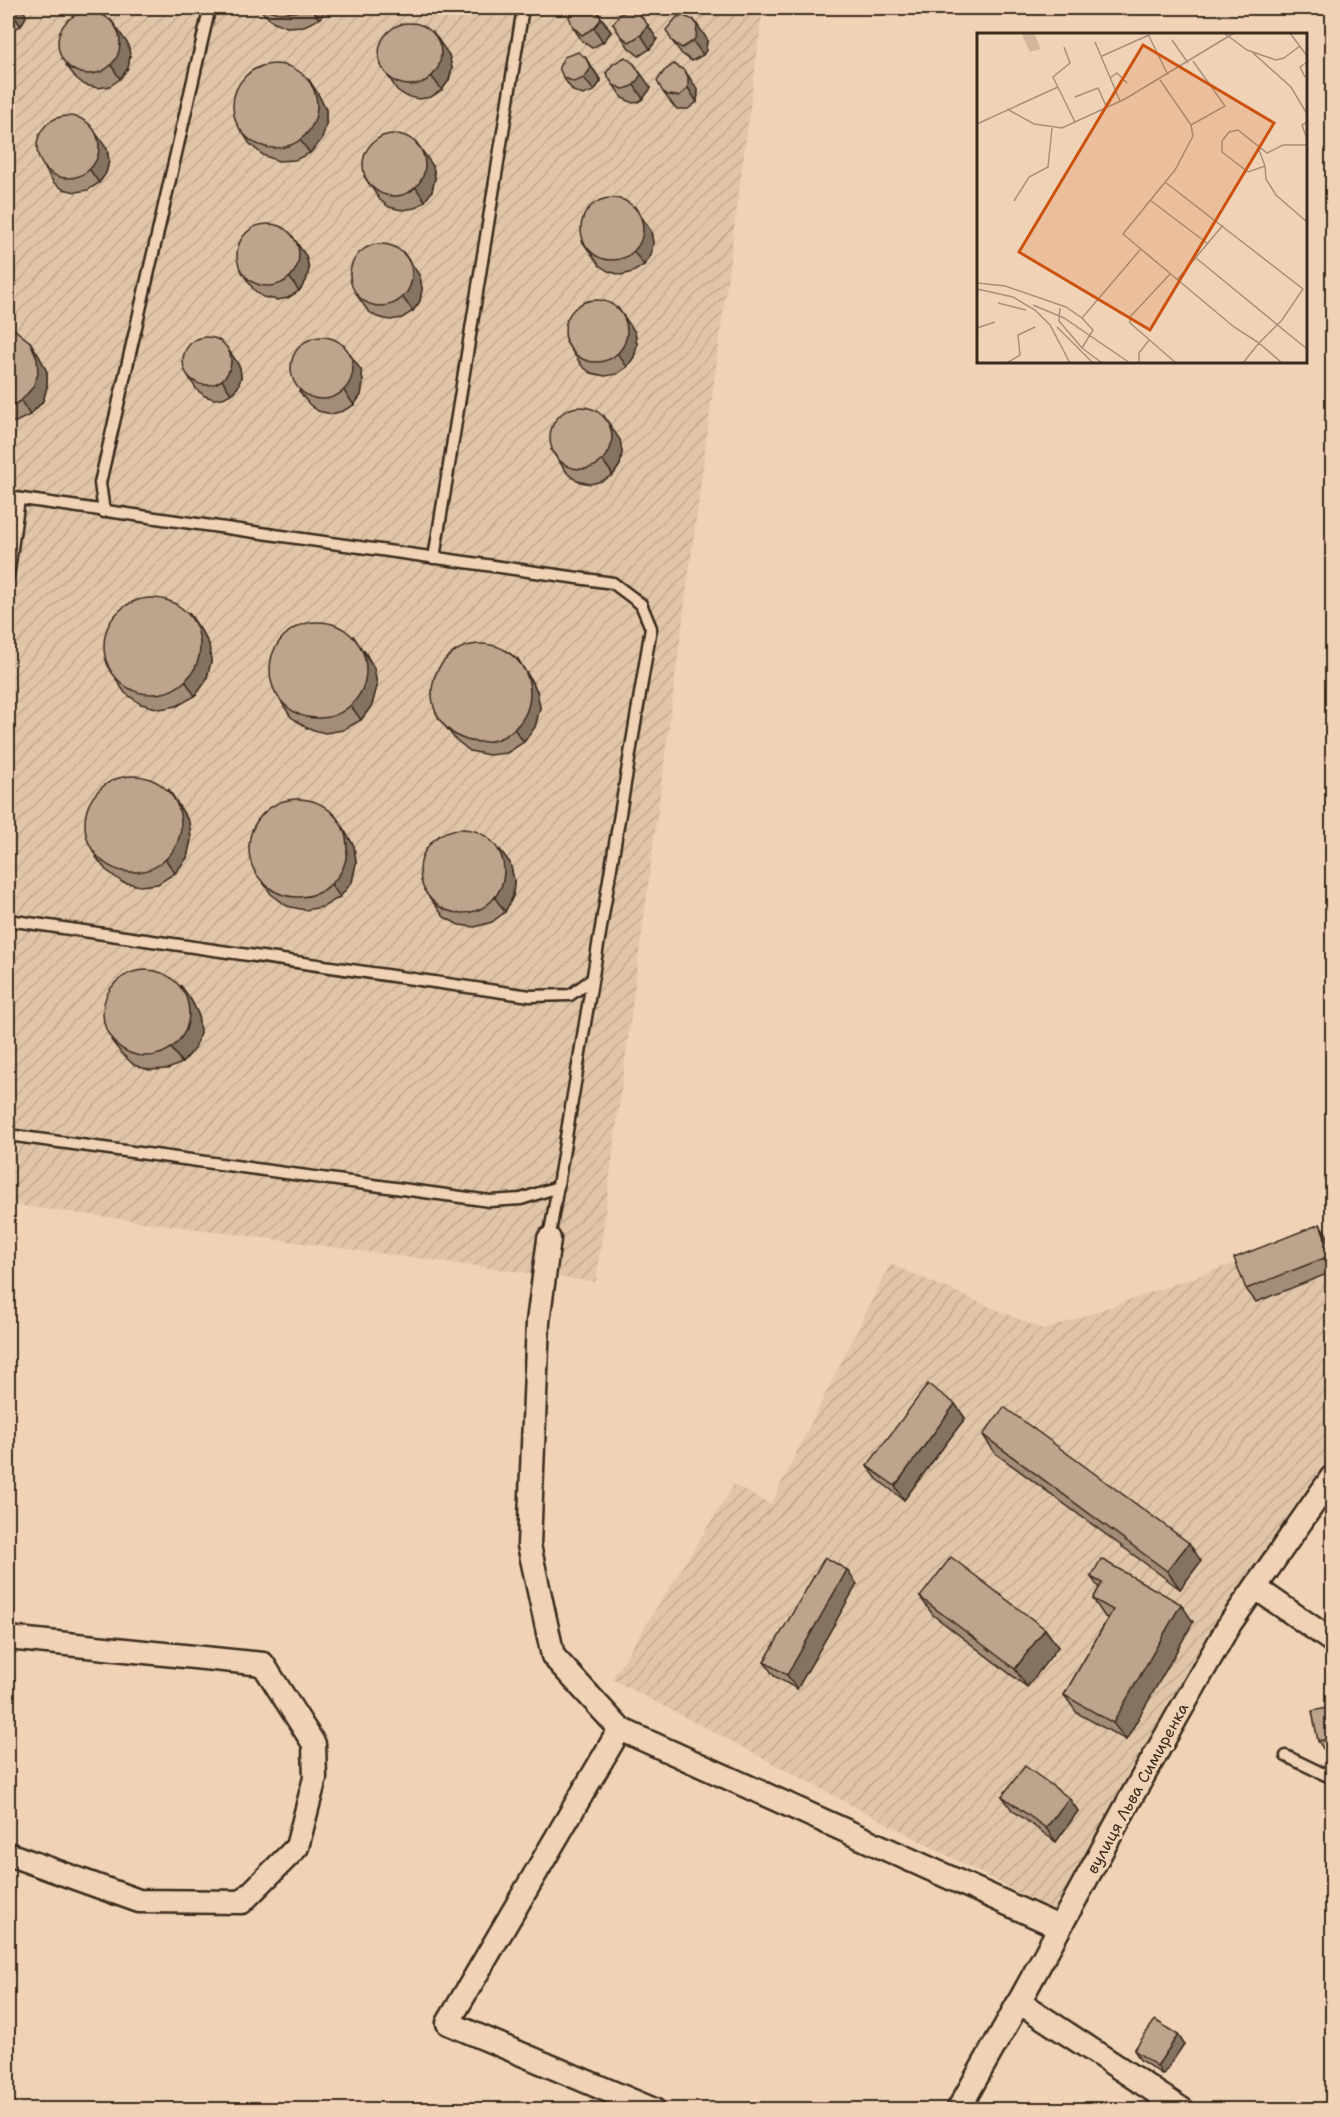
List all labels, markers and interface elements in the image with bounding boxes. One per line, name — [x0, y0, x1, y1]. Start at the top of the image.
inset map — [977, 33, 1307, 363]
street label: вулиця Льва Симиренка — [1082, 1699, 1193, 1877]

